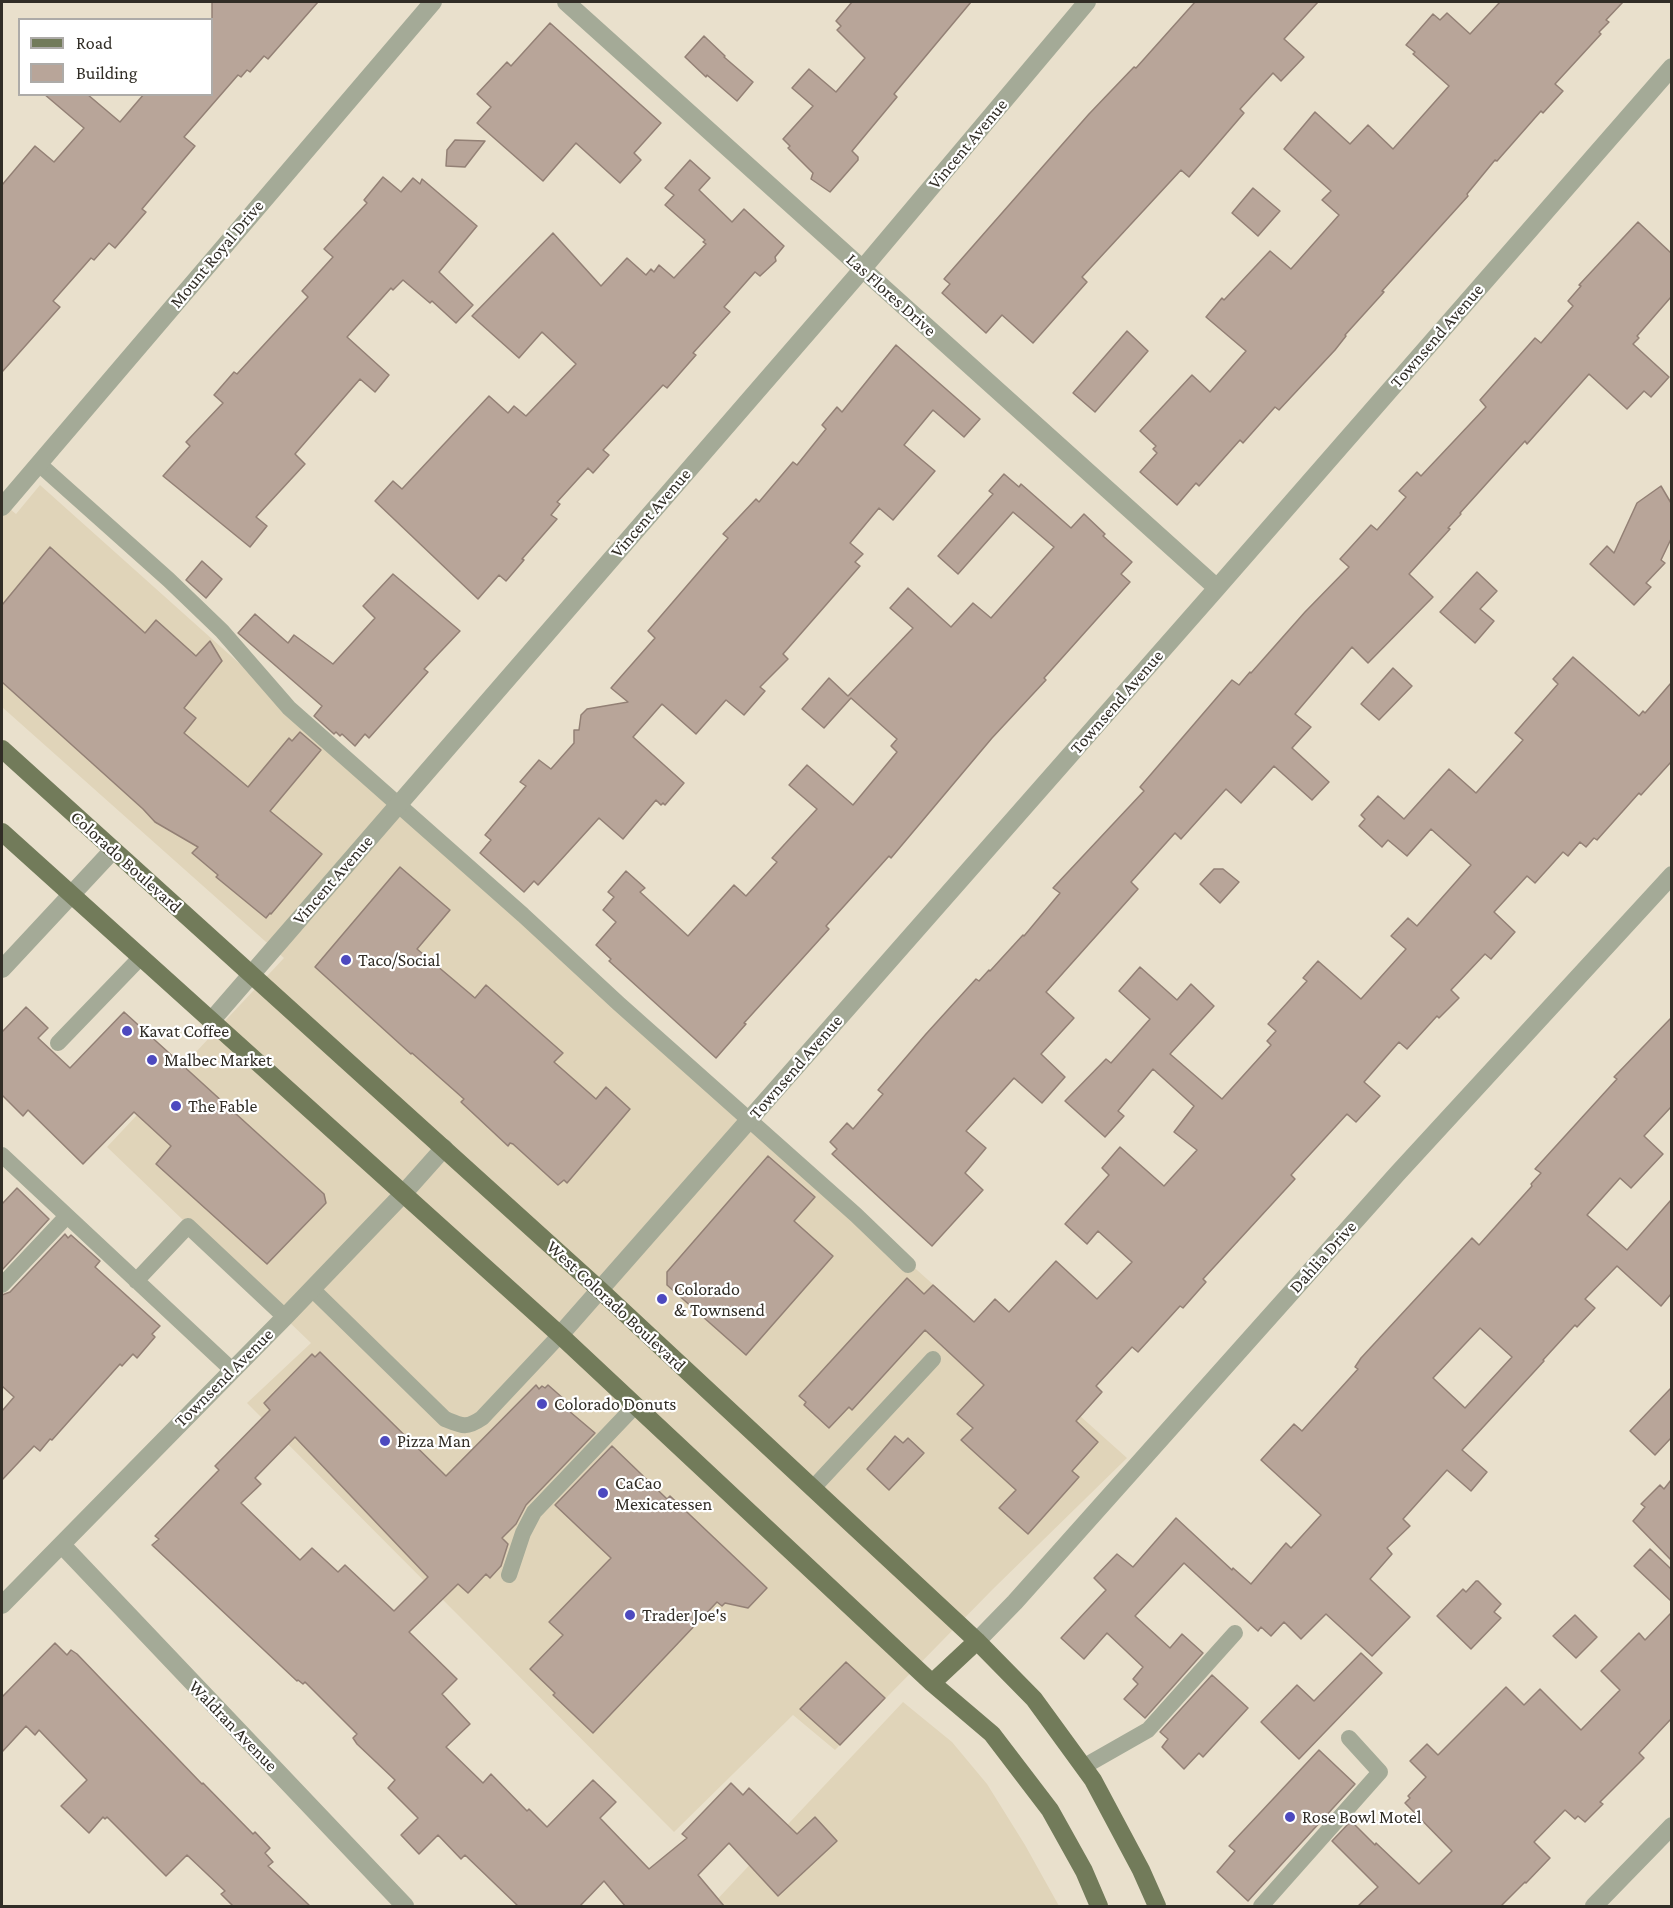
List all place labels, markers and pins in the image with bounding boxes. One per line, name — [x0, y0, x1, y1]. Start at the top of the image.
place label: Taco/Social — [358, 949, 440, 971]
marker: Taco/Social — [339, 953, 353, 967]
place label: Kavat Coffee — [139, 1020, 229, 1042]
marker: Kavat Coffee — [120, 1024, 134, 1038]
place label: Malbec Market — [164, 1049, 272, 1071]
marker: Malbec Market — [145, 1053, 159, 1067]
place label: The Fable — [188, 1095, 257, 1117]
marker: The Fable — [169, 1099, 183, 1113]
place label: Colorado & Townsend — [674, 1278, 765, 1320]
marker: Colorado & Townsend — [655, 1292, 669, 1306]
place label: Colorado Donuts — [554, 1393, 676, 1415]
marker: Colorado Donuts — [535, 1397, 549, 1411]
place label: Pizza Man — [397, 1430, 471, 1452]
marker: Pizza Man — [378, 1434, 392, 1448]
place label: CaCao Mexicatessen — [615, 1472, 712, 1514]
marker: CaCao Mexicatessen — [596, 1486, 610, 1500]
place label: Trader Joe's — [642, 1604, 727, 1626]
marker: Trader Joe's — [623, 1608, 637, 1622]
place label: Rose Bowl Motel — [1302, 1806, 1421, 1828]
marker: Rose Bowl Motel — [1283, 1810, 1297, 1824]

